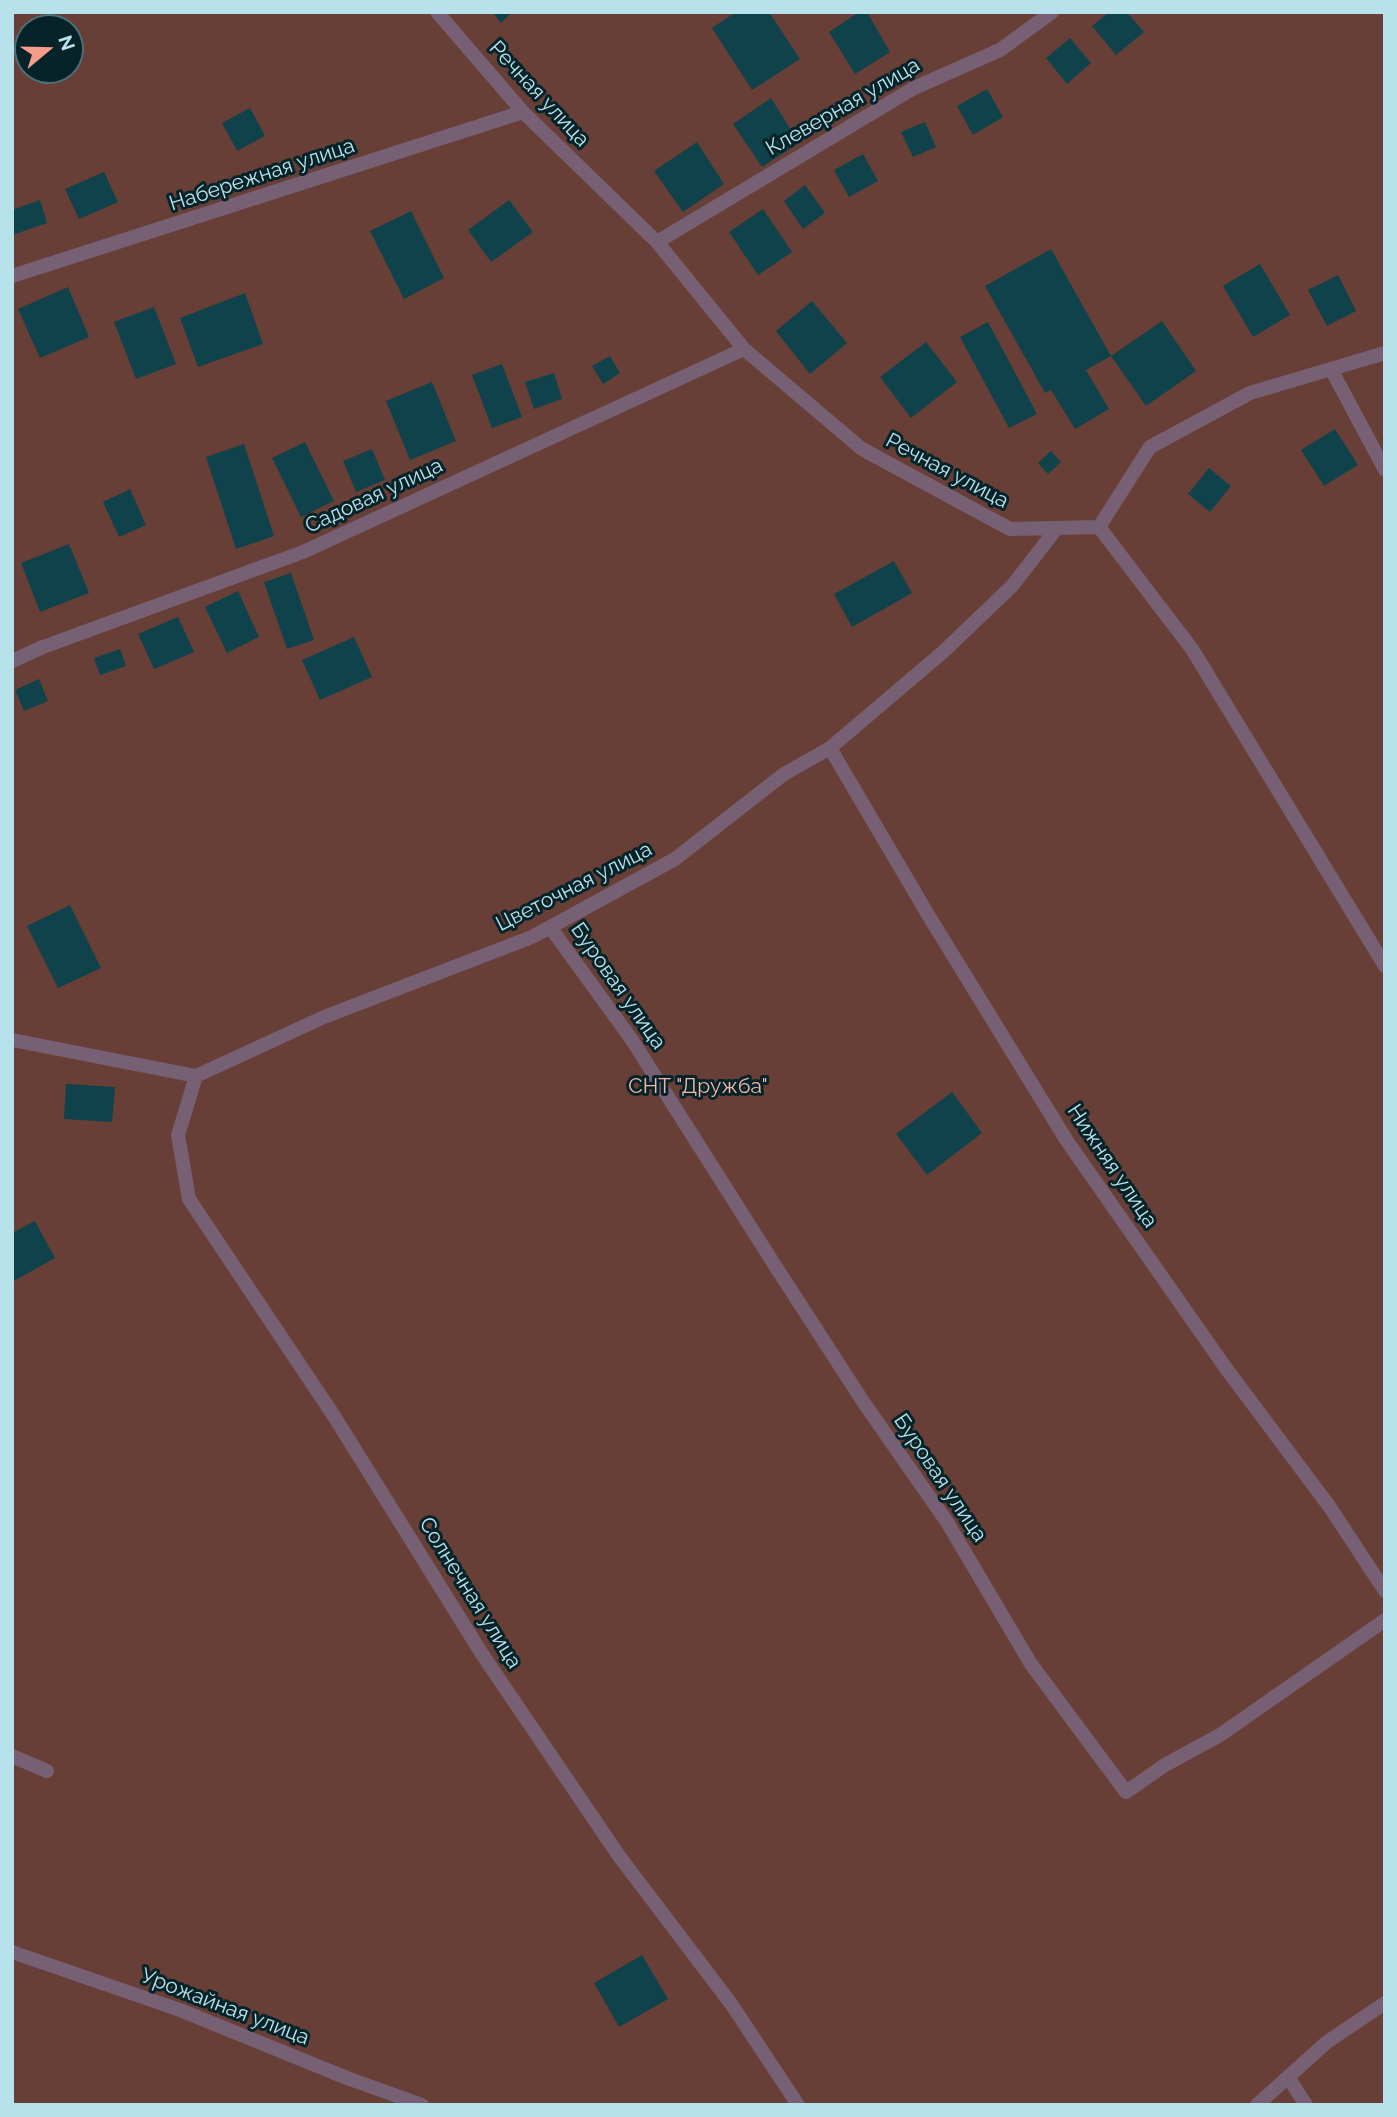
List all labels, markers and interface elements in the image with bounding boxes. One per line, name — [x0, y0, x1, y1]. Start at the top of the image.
north arrow — [14, 14, 84, 84]
text: N — [54, 32, 80, 53]
street label: Речная улица — [484, 36, 594, 152]
street label: Клеверная улица — [762, 53, 924, 161]
street label: Набережная улица — [166, 133, 358, 217]
street label: Речная улица — [881, 428, 1013, 514]
street label: Садовая улица — [301, 453, 447, 539]
street label: Цветочная улица — [492, 837, 656, 937]
street label: Буровая улица — [565, 918, 671, 1054]
park label: СНТ "Дружба" — [628, 1074, 768, 1100]
street label: Нижняя улица — [1061, 1100, 1163, 1232]
street label: Буровая улица — [888, 1409, 992, 1547]
street label: Солнечная улица — [413, 1513, 527, 1673]
street label: Урожайная улица — [137, 1963, 313, 2051]

